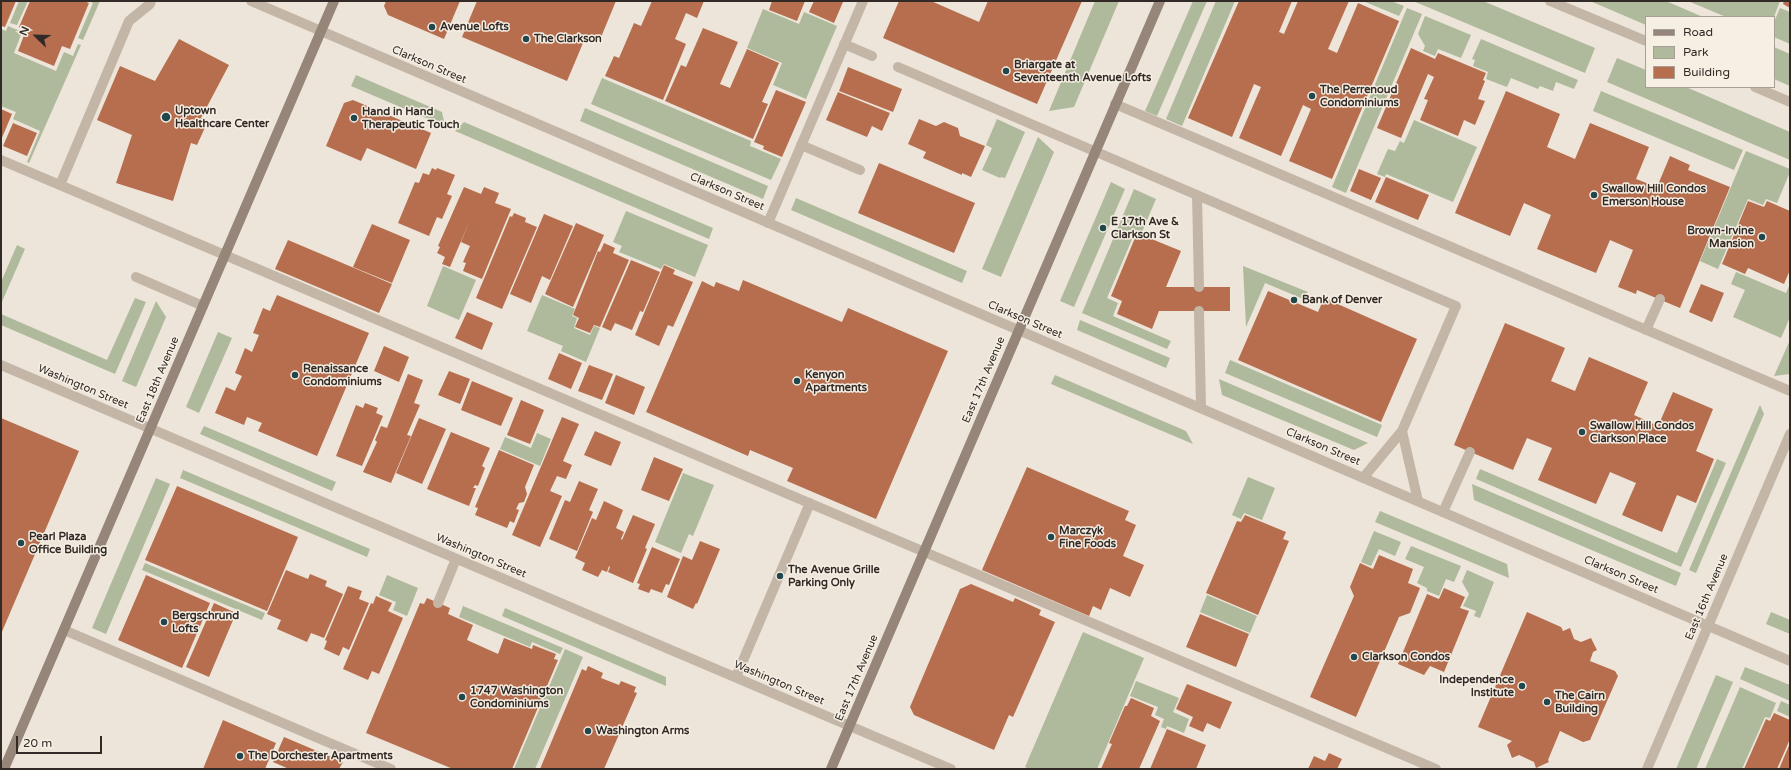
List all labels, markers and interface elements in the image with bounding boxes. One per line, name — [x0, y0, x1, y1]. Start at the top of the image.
north arrow — [16, 16, 56, 56]
legend — [1645, 16, 1775, 88]
place label: Avenue Lofts — [440, 20, 509, 34]
marker: Avenue Lofts — [427, 22, 437, 32]
text: N — [17, 25, 32, 38]
text: Road — [1683, 25, 1713, 39]
place label: The Clarkson — [534, 32, 602, 46]
marker: The Clarkson — [521, 34, 531, 44]
street label: Clarkson Street — [390, 43, 468, 87]
text: Park — [1683, 45, 1709, 59]
place label: Briargate at Seventeenth Avenue Lofts — [1014, 58, 1151, 84]
text: Building — [1683, 65, 1730, 79]
marker: Briargate at Seventeenth Avenue Lofts — [1001, 66, 1011, 76]
place label: The Perrenoud Condominiums — [1320, 83, 1399, 109]
marker: The Perrenoud Condominiums — [1307, 91, 1317, 101]
place label: Uptown Healthcare Center — [175, 104, 269, 130]
place label: Hand in Hand Therapeutic Touch — [362, 105, 459, 131]
marker: Uptown Healthcare Center — [160, 111, 172, 123]
marker: Hand in Hand Therapeutic Touch — [349, 113, 359, 123]
street label: Clarkson Street — [688, 170, 766, 214]
place label: Swallow Hill Condos Emerson House — [1602, 182, 1706, 208]
marker: Swallow Hill Condos Emerson House — [1589, 190, 1599, 200]
place label: E 17th Ave & Clarkson St — [1111, 215, 1179, 241]
marker: E 17th Ave & Clarkson St — [1098, 223, 1108, 233]
place label: Brown-Irvine Mansion — [1687, 224, 1754, 250]
marker: Brown-Irvine Mansion — [1757, 232, 1767, 242]
place label: Bank of Denver — [1302, 293, 1382, 307]
marker: Bank of Denver — [1289, 295, 1299, 305]
street label: Clarkson Street — [986, 298, 1064, 342]
street label: East 18th Avenue — [134, 335, 182, 425]
street label: East 17th Avenue — [960, 335, 1008, 425]
street label: Washington Street — [36, 362, 130, 412]
place label: Renaissance Condominiums — [303, 362, 382, 388]
place label: Kenyon Apartments — [805, 368, 867, 394]
marker: Renaissance Condominiums — [290, 370, 300, 380]
marker: Kenyon Apartments — [792, 376, 802, 386]
place label: Swallow Hill Condos Clarkson Place — [1590, 419, 1694, 445]
street label: Clarkson Street — [1284, 425, 1362, 469]
marker: Swallow Hill Condos Clarkson Place — [1577, 427, 1587, 437]
place label: Marczyk Fine Foods — [1059, 524, 1116, 550]
place label: Pearl Plaza Office Building — [29, 530, 107, 556]
street label: Washington Street — [434, 531, 528, 581]
marker: Marczyk Fine Foods — [1046, 532, 1056, 542]
marker: Pearl Plaza Office Building — [16, 538, 26, 548]
street label: East 16th Avenue — [1683, 552, 1731, 642]
street label: Clarkson Street — [1582, 553, 1660, 597]
place label: The Avenue Grille Parking Only — [788, 563, 880, 589]
marker: The Avenue Grille Parking Only — [775, 571, 785, 581]
place label: Bergschrund Lofts — [172, 609, 239, 635]
marker: Bergschrund Lofts — [159, 617, 169, 627]
street label: East 17th Avenue — [833, 633, 881, 723]
place label: Clarkson Condos — [1362, 650, 1450, 664]
marker: Clarkson Condos — [1349, 652, 1359, 662]
street label: Washington Street — [732, 658, 826, 708]
place label: Independence Institute — [1439, 673, 1514, 699]
marker: Independence Institute — [1517, 681, 1527, 691]
place label: 1747 Washington Condominiums — [470, 684, 563, 710]
place label: The Cairn Building — [1555, 689, 1605, 715]
marker: 1747 Washington Condominiums — [457, 692, 467, 702]
marker: The Cairn Building — [1542, 697, 1552, 707]
place label: Washington Arms — [596, 724, 689, 738]
marker: Washington Arms — [583, 726, 593, 736]
scale bar — [18, 728, 104, 754]
text: 20 m — [23, 736, 52, 750]
place label: The Dorchester Apartments — [248, 749, 393, 763]
marker: The Dorchester Apartments — [235, 751, 245, 761]

